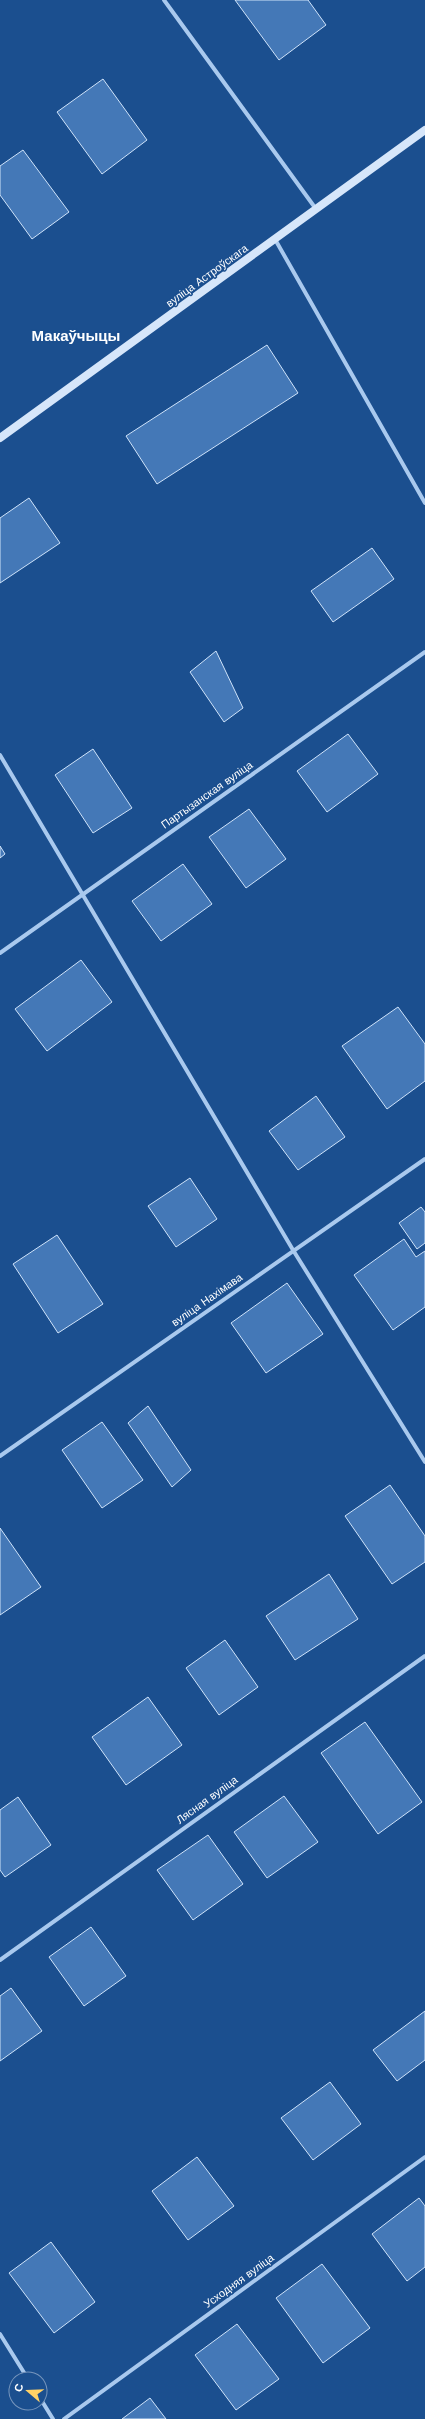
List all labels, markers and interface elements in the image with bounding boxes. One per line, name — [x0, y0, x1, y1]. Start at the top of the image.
street label: вуліца Астроўскага — [164, 241, 251, 310]
district label: Макаўчыцы — [32, 327, 120, 345]
street label: Партызанская вуліца — [159, 758, 256, 831]
street label: вуліца Нахімава — [169, 1270, 246, 1329]
street label: Лясная вуліца — [174, 1773, 241, 1827]
street label: Усходняя вуліца — [201, 2251, 277, 2311]
north arrow — [8, 2371, 48, 2411]
text: С — [12, 2382, 26, 2394]

